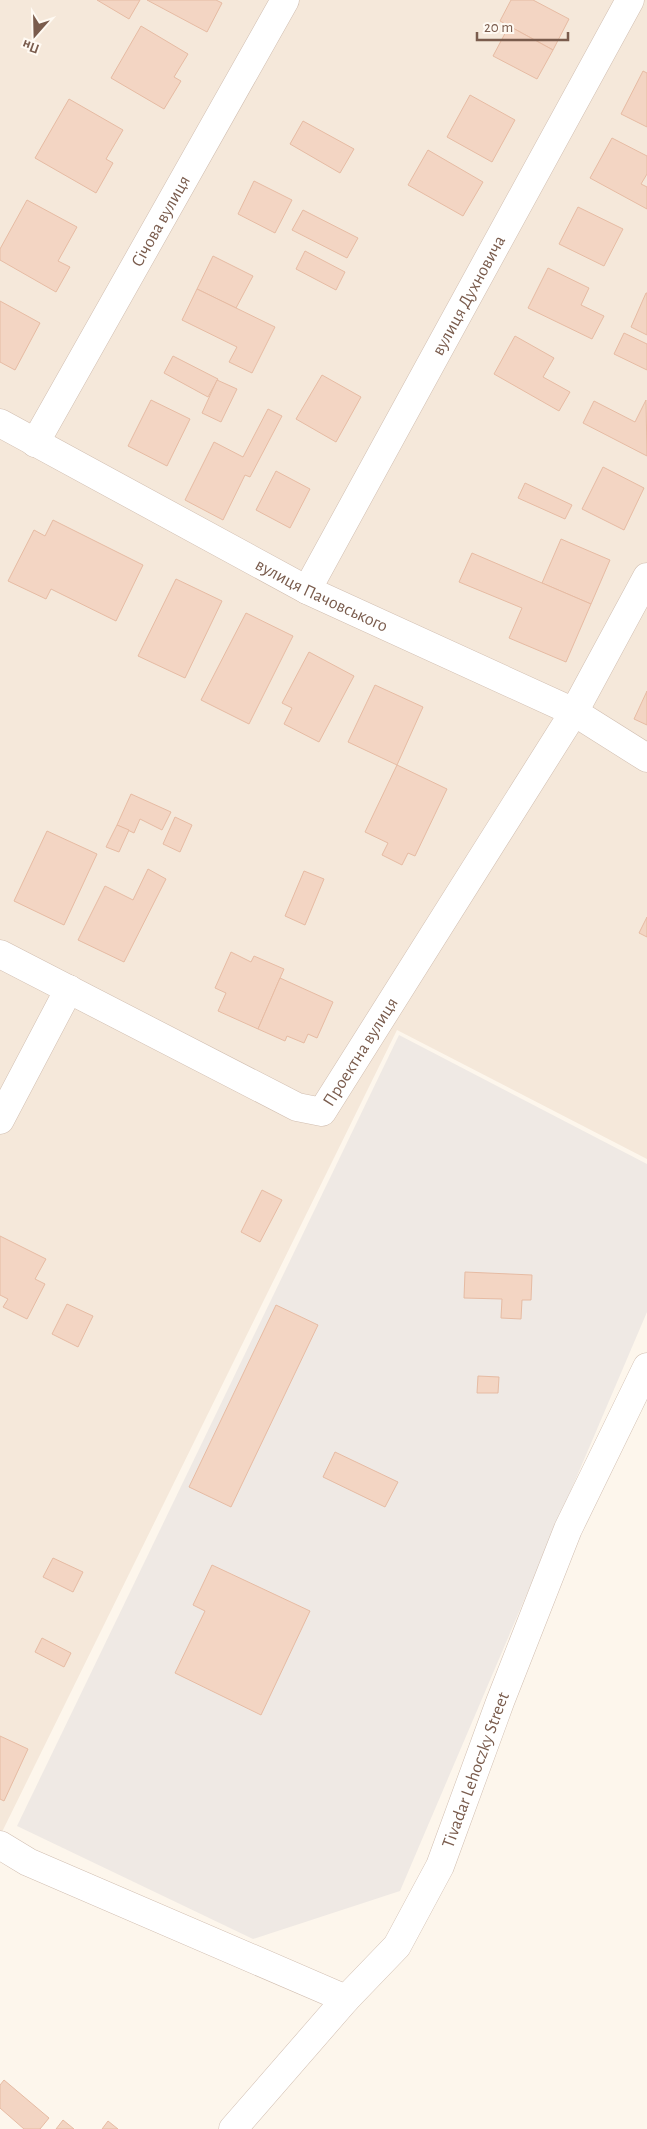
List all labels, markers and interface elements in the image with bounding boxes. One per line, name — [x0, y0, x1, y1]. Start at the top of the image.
north arrow — [10, 10, 60, 60]
scale bar — [477, 10, 568, 42]
text: 20 m — [484, 20, 513, 35]
text: Пн — [20, 37, 41, 56]
street label: Січова вулиця — [128, 173, 194, 270]
street label: вулиця Духновича — [429, 233, 509, 359]
street label: вулиця Пачовського — [252, 556, 390, 636]
street label: Проектна вулиця — [320, 994, 402, 1110]
street label: Tivadar Lehoczky Street — [439, 1690, 513, 1851]

